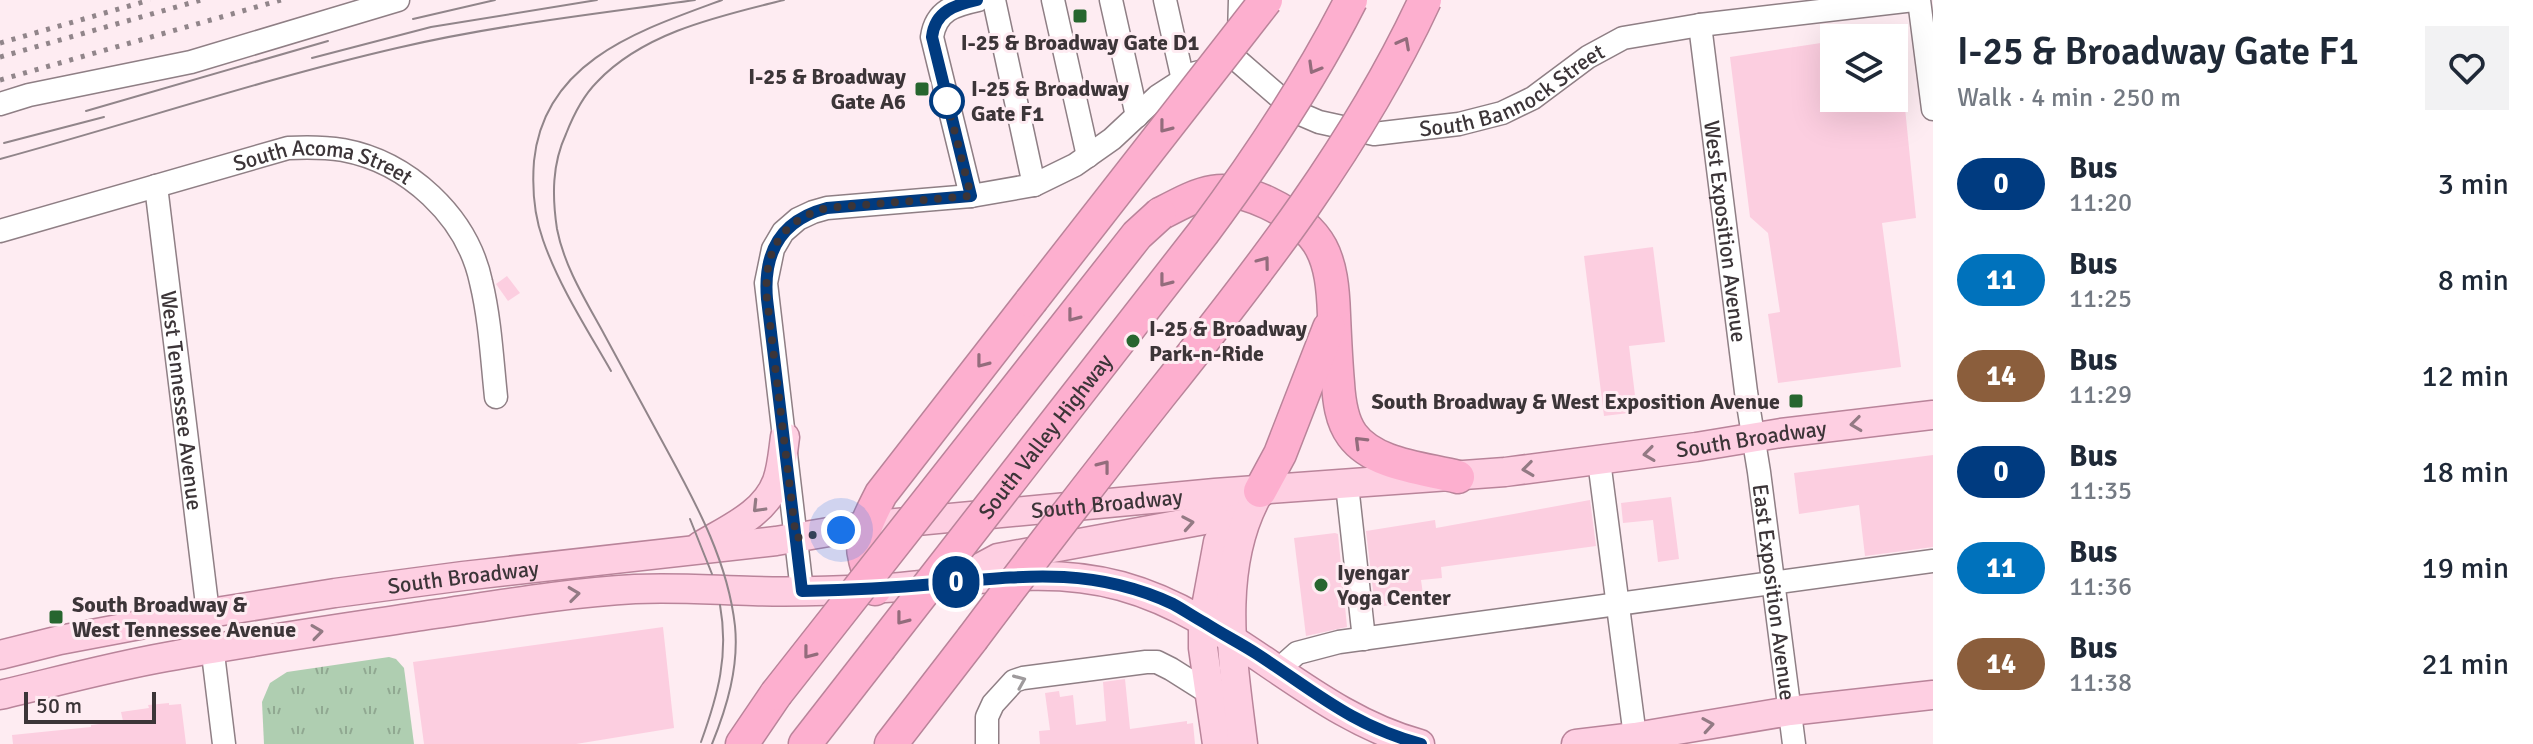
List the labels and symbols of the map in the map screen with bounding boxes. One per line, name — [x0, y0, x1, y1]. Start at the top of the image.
marker: I-25 & Broadway Gate D1 — [1071, 7, 1089, 25]
place label: I-25 & Broadway Gate D1 — [961, 29, 1199, 56]
one-way arrow — [1395, 36, 1410, 51]
street label: South Bannock Street — [1418, 37, 1609, 142]
one-way arrow — [1308, 59, 1324, 74]
place label: I-25 & Broadway Gate A6 — [748, 63, 906, 115]
place label: I-25 & Broadway Gate F1 — [971, 75, 1129, 127]
marker: I-25 & Broadway Gate A6 — [913, 80, 931, 98]
marker: I-25 & Broadway Gate F1 — [930, 84, 964, 118]
one-way arrow — [1161, 118, 1175, 133]
street label: West Exposition Avenue — [1699, 119, 1753, 344]
street label: South Acoma Street — [230, 134, 419, 190]
one-way arrow — [1255, 256, 1269, 270]
one-way arrow — [1160, 272, 1175, 286]
street label: West Tennessee Avenue — [155, 289, 209, 512]
one-way arrow — [1069, 307, 1083, 322]
place label: I-25 & Broadway Park-n-Ride — [1149, 315, 1307, 367]
marker: I-25 & Broadway Park-n-Ride — [1124, 332, 1142, 350]
street label: South Valley Highway — [972, 347, 1118, 524]
one-way arrow — [977, 353, 992, 367]
place label: South Broadway & West Exposition Avenue — [1372, 388, 1780, 415]
marker: South Broadway & West Exposition Avenue — [1787, 392, 1805, 410]
street label: South Broadway — [1674, 414, 1829, 463]
one-way arrow — [1849, 415, 1862, 432]
one-way arrow — [1355, 436, 1369, 451]
one-way arrow — [1642, 445, 1656, 462]
one-way arrow — [1094, 461, 1109, 475]
one-way arrow — [1521, 461, 1534, 478]
street label: East Exposition Avenue — [1747, 482, 1802, 702]
street label: South Broadway — [1030, 483, 1184, 524]
one-way arrow — [752, 498, 767, 512]
your location — [821, 510, 861, 550]
one-way arrow — [1181, 515, 1194, 532]
street label: South Broadway — [386, 554, 541, 599]
line badge: 0 — [930, 556, 982, 608]
place label: Iyengar Yoga Center — [1336, 559, 1451, 611]
marker: Iyengar Yoga Center — [1312, 576, 1330, 594]
one-way arrow — [568, 586, 581, 603]
place label: South Broadway & West Tennessee Avenue — [72, 591, 296, 643]
marker: South Broadway & West Tennessee Avenue — [47, 608, 65, 626]
one-way arrow — [898, 610, 912, 625]
one-way arrow — [310, 624, 324, 641]
one-way arrow — [804, 644, 818, 658]
one-way arrow — [1012, 675, 1027, 691]
scale bar — [24, 688, 156, 724]
one-way arrow — [1702, 717, 1715, 734]

